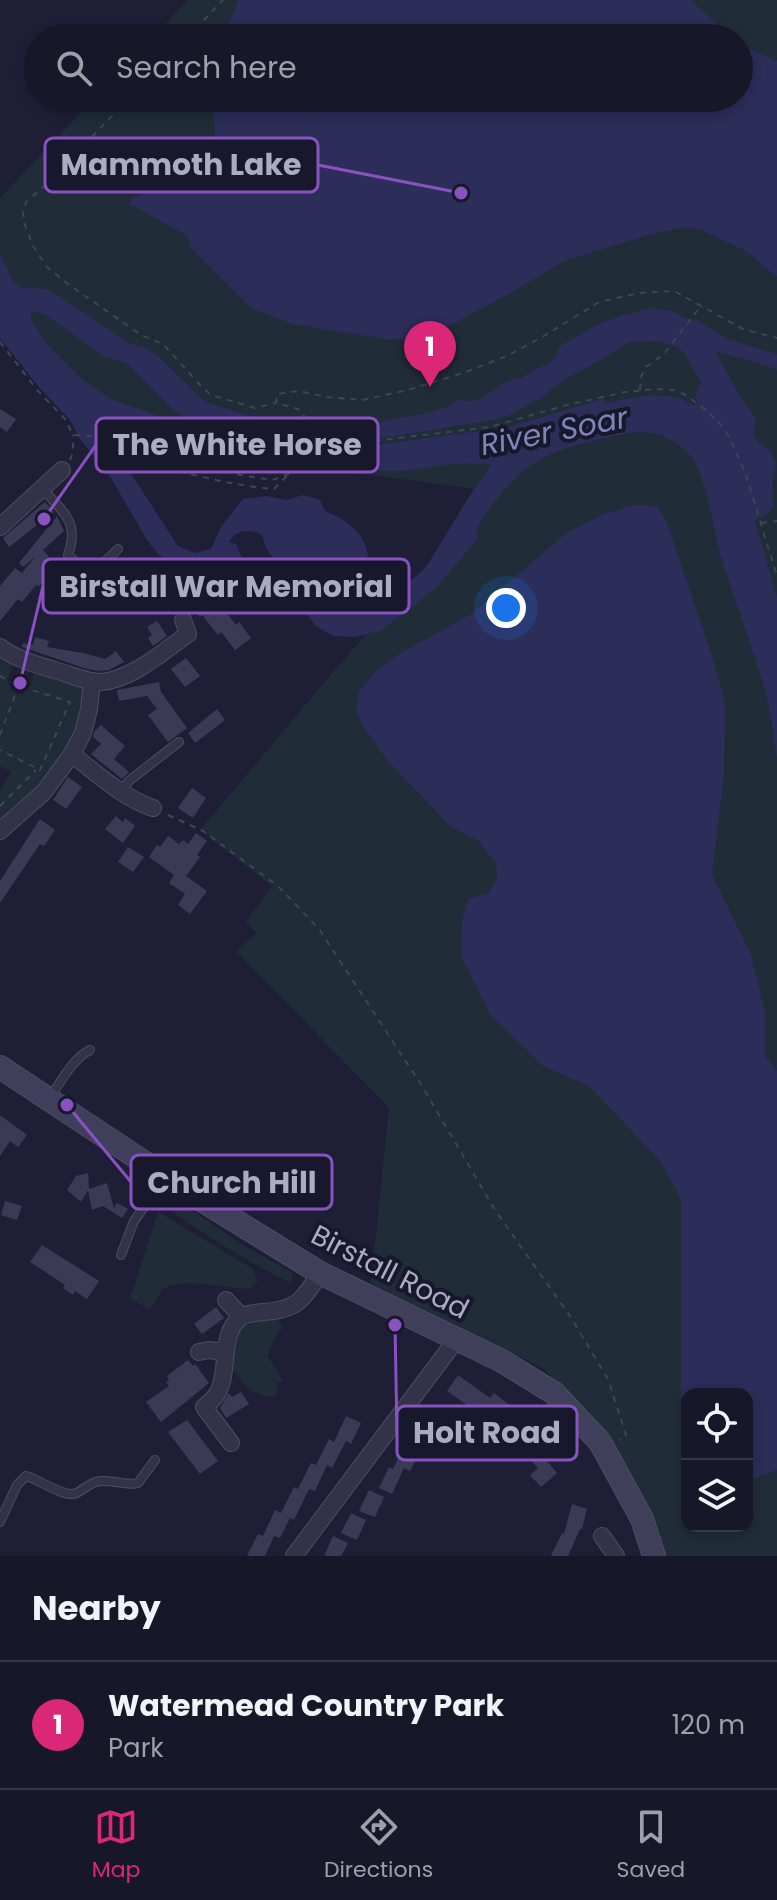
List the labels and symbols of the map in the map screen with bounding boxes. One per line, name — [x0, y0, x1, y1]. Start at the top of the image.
callout: Mammoth Lake — [45, 138, 318, 192]
text: Mammoth Lake — [60, 143, 302, 186]
pin: 1 — [404, 321, 456, 387]
water label: River Soar — [477, 395, 632, 466]
callout: The White Horse — [96, 418, 378, 472]
text: The White Horse — [112, 423, 362, 466]
callout: Birstall War Memorial — [43, 559, 409, 613]
text: Birstall War Memorial — [59, 565, 393, 608]
your location — [486, 588, 526, 628]
callout: Church Hill — [131, 1155, 332, 1209]
text: Church Hill — [147, 1161, 317, 1204]
street label: Birstall Road — [304, 1216, 476, 1328]
callout: Holt Road — [397, 1406, 577, 1460]
text: Holt Road — [413, 1411, 561, 1454]

